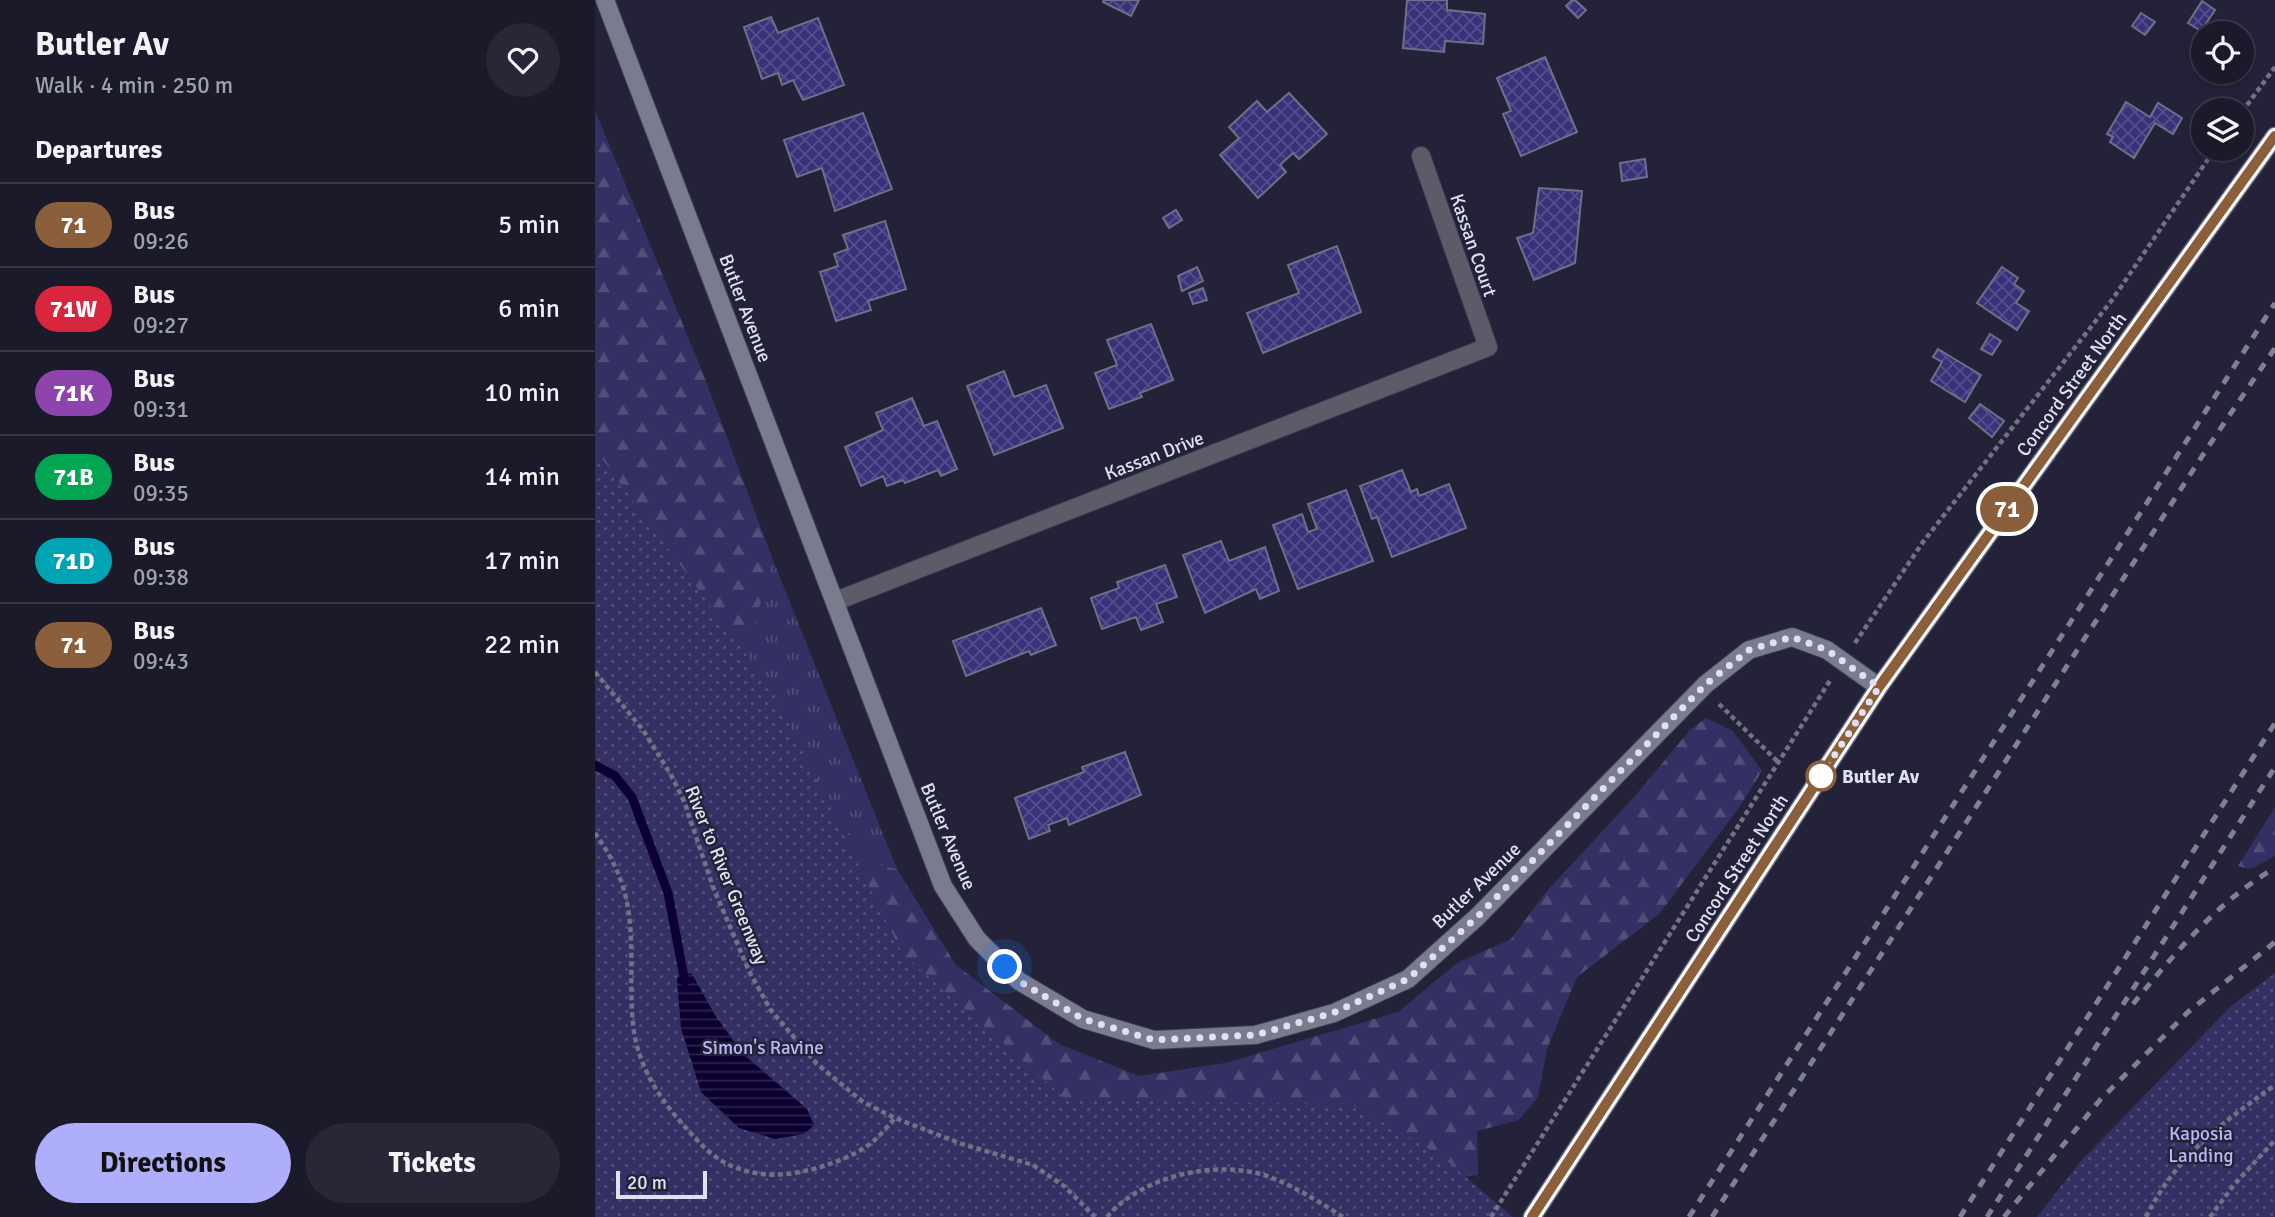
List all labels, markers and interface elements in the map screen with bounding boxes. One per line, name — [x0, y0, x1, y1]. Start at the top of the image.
map controls — [2191, 21, 2254, 161]
button: locate — [2191, 21, 2254, 84]
button: heart — [486, 23, 560, 97]
text: Butler Av — [35, 24, 169, 65]
text: Walk · 4 min · 250 m — [35, 71, 233, 100]
button: layers — [2191, 98, 2254, 161]
text: Departures — [35, 134, 162, 166]
street label: Kassan Court — [1444, 191, 1502, 300]
text: Bus — [133, 195, 175, 227]
text: 5 min — [498, 209, 560, 241]
text: 71 — [61, 210, 86, 240]
text: 09:26 — [133, 227, 189, 256]
street label: Butler Avenue — [713, 251, 777, 366]
text: Bus — [133, 279, 175, 311]
text: 6 min — [498, 293, 560, 325]
text: 71W — [50, 294, 97, 324]
street label: Concord Street North — [2011, 308, 2132, 461]
text: 09:27 — [133, 311, 189, 340]
text: Bus — [133, 363, 175, 395]
text: 10 min — [484, 377, 560, 409]
text: 71K — [53, 378, 94, 408]
text: 09:31 — [133, 395, 189, 424]
street label: Kassan Drive — [1101, 426, 1207, 486]
text: Bus — [133, 447, 175, 479]
text: 14 min — [484, 461, 560, 493]
text: 71B — [53, 462, 94, 492]
text: 09:35 — [133, 479, 189, 508]
line badge: 71 — [1975, 486, 2039, 532]
text: 71 — [1994, 494, 2020, 524]
text: Bus — [133, 531, 175, 563]
text: 17 min — [484, 545, 560, 577]
text: 71D — [53, 546, 94, 576]
text: 09:38 — [133, 563, 189, 592]
text: Bus — [133, 615, 175, 647]
text: 22 min — [484, 629, 560, 661]
text: 71 — [61, 630, 86, 660]
text: 09:43 — [133, 647, 189, 676]
marker: Butler Av — [1806, 761, 1836, 791]
place label: Butler Av — [1842, 765, 1920, 789]
street label: Butler Avenue — [915, 779, 981, 894]
street label: River to River Greenway — [679, 782, 773, 969]
street label: Concord Street North — [1680, 790, 1794, 947]
street label: Butler Avenue — [1427, 837, 1526, 934]
your location — [987, 949, 1022, 984]
park label: Simon's Ravine — [702, 1036, 824, 1060]
park label: Kaposia Landing — [2168, 1122, 2234, 1168]
button: Directions — [35, 1123, 291, 1203]
button: Tickets — [305, 1123, 560, 1203]
scale bar — [616, 1168, 707, 1200]
text: 20 m — [627, 1171, 667, 1195]

